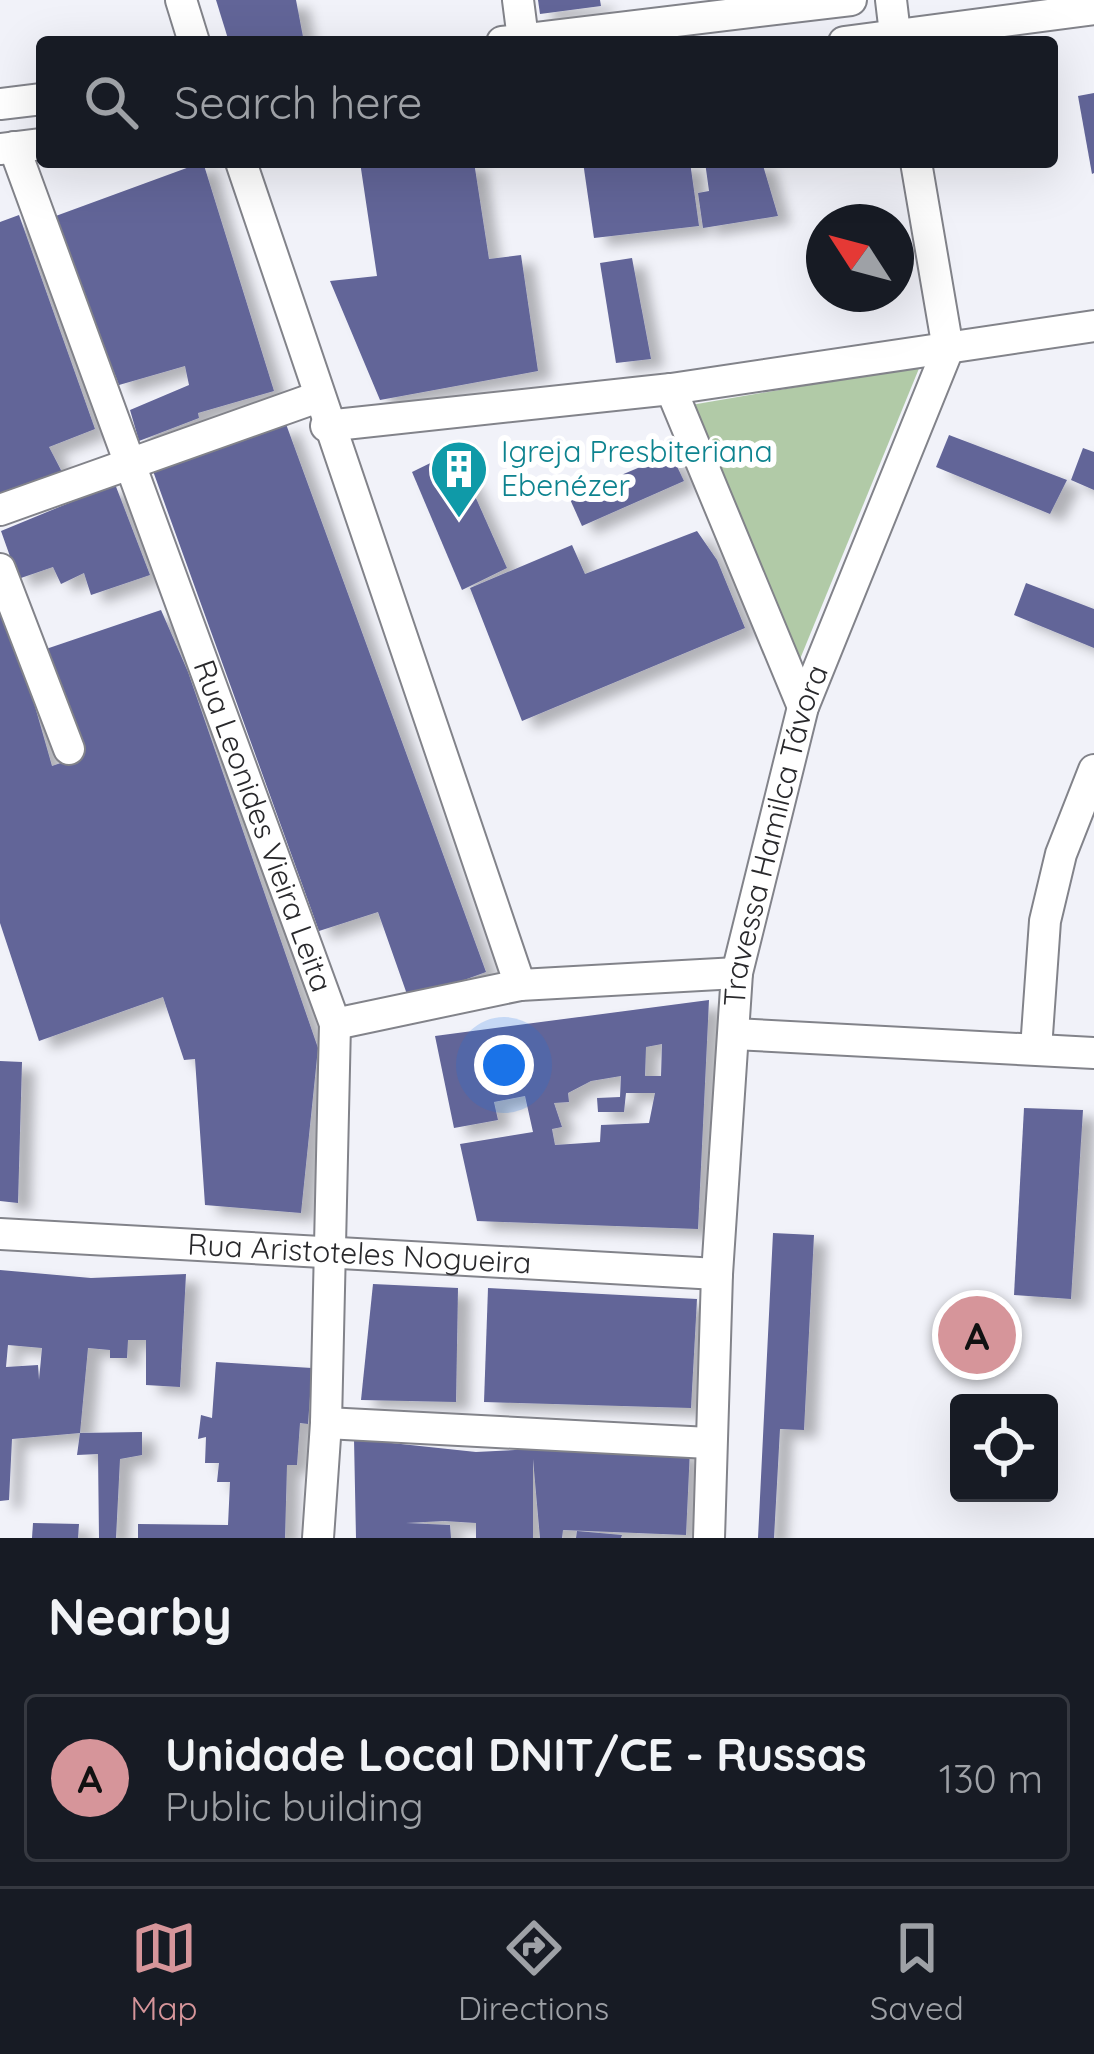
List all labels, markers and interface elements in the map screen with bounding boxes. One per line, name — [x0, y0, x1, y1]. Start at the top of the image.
search box — [36, 36, 1058, 168]
icon: search — [78, 69, 144, 135]
text: Search here — [174, 74, 422, 130]
north arrow — [806, 204, 914, 312]
place label: Igreja Presbiteriana Ebenézer — [501, 432, 773, 504]
building icon: Igreja Presbiteriana Ebenézer — [428, 438, 490, 520]
street label: Rua Leonides Vieira Leita — [185, 654, 342, 997]
street label: Travessa Hamilca Távora — [715, 659, 836, 1007]
your location — [474, 1035, 534, 1095]
street label: Rua Aristoteles Nogueira — [187, 1225, 532, 1282]
pin: A — [938, 1290, 1016, 1380]
map controls — [950, 1394, 1058, 1502]
button: locate — [950, 1394, 1058, 1502]
text: Nearby — [48, 1584, 232, 1648]
text: Unidade Local DNIT/CE - Russas — [165, 1726, 867, 1782]
text: A — [78, 1754, 102, 1803]
text: 130 m — [939, 1754, 1043, 1803]
text: Public building — [165, 1782, 424, 1831]
tab: Map — [130, 1915, 198, 2028]
tab: Directions — [458, 1915, 609, 2028]
tab: Saved — [870, 1915, 964, 2028]

